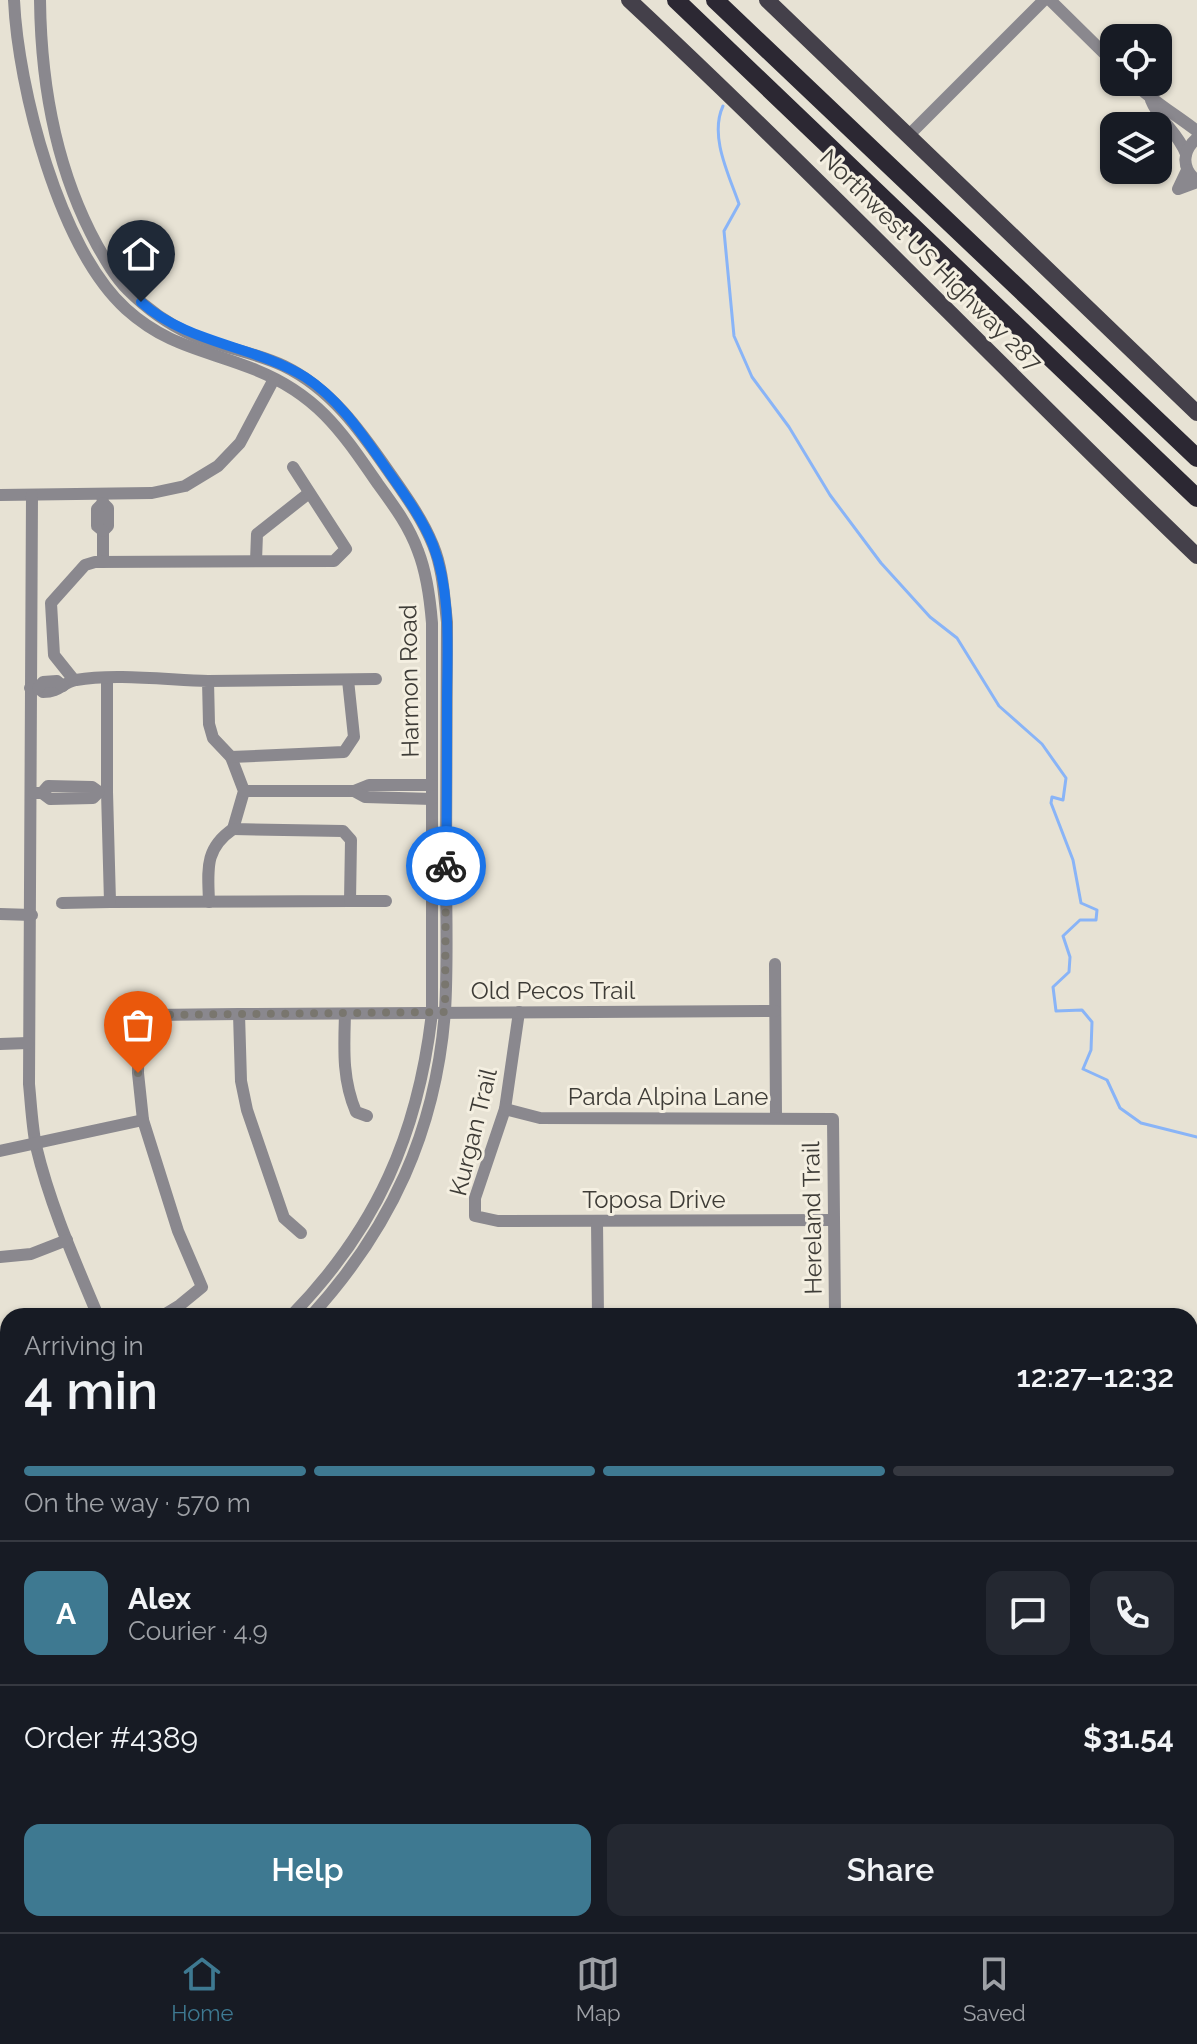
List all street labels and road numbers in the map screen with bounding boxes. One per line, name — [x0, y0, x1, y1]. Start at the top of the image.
street label: Northwest US Highway 287 — [814, 143, 1048, 377]
street label: Harmon Road — [393, 604, 425, 758]
street label: Old Pecos Trail — [471, 976, 636, 1005]
street label: Kurgan Trail — [443, 1065, 503, 1199]
street label: Parda Alpina Lane — [568, 1082, 768, 1111]
street label: Hereland Trail — [796, 1141, 828, 1295]
street label: Toposa Drive — [582, 1185, 726, 1214]

